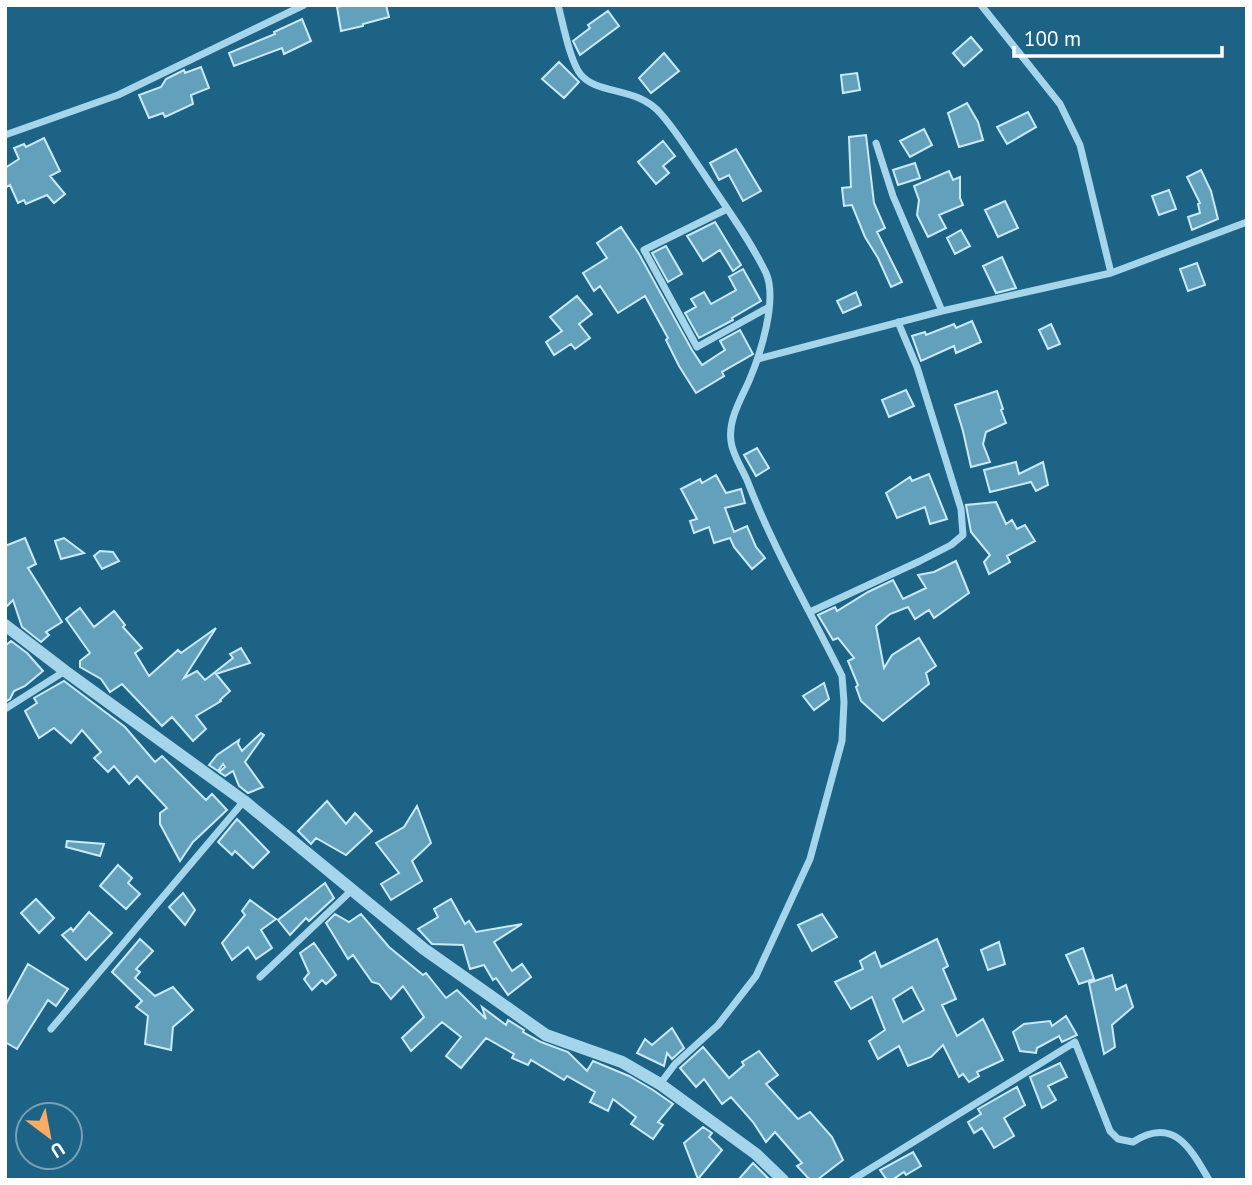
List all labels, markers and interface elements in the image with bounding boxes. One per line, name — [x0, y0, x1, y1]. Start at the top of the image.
scale bar — [1014, 14, 1222, 58]
text: 100 m — [1024, 25, 1081, 52]
north arrow — [14, 1101, 84, 1171]
text: U — [47, 1137, 69, 1164]

